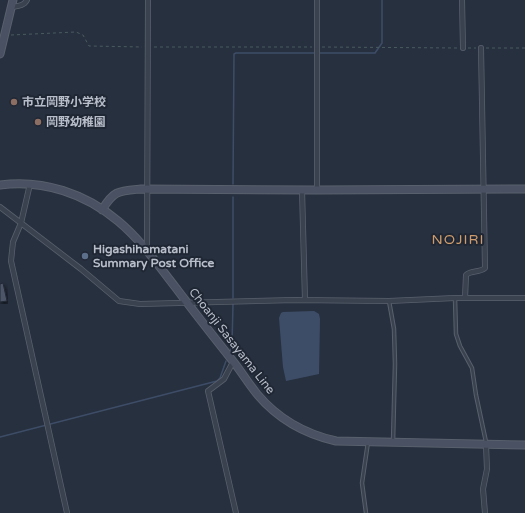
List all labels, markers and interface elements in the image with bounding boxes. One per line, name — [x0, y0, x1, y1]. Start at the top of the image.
place label: 市立岡野小学校 — [22, 95, 106, 109]
marker: 市立岡野小学校 — [9, 97, 19, 107]
place label: 岡野幼稚園 — [46, 115, 106, 129]
marker: 岡野幼稚園 — [33, 117, 43, 127]
district label: NOJIRI — [432, 231, 484, 248]
place label: Higashihamatani Summary Post Office — [93, 242, 215, 271]
marker: Higashihamatani Summary Post Office — [80, 251, 90, 261]
street label: Choanji Sasayama Line — [186, 285, 278, 397]

